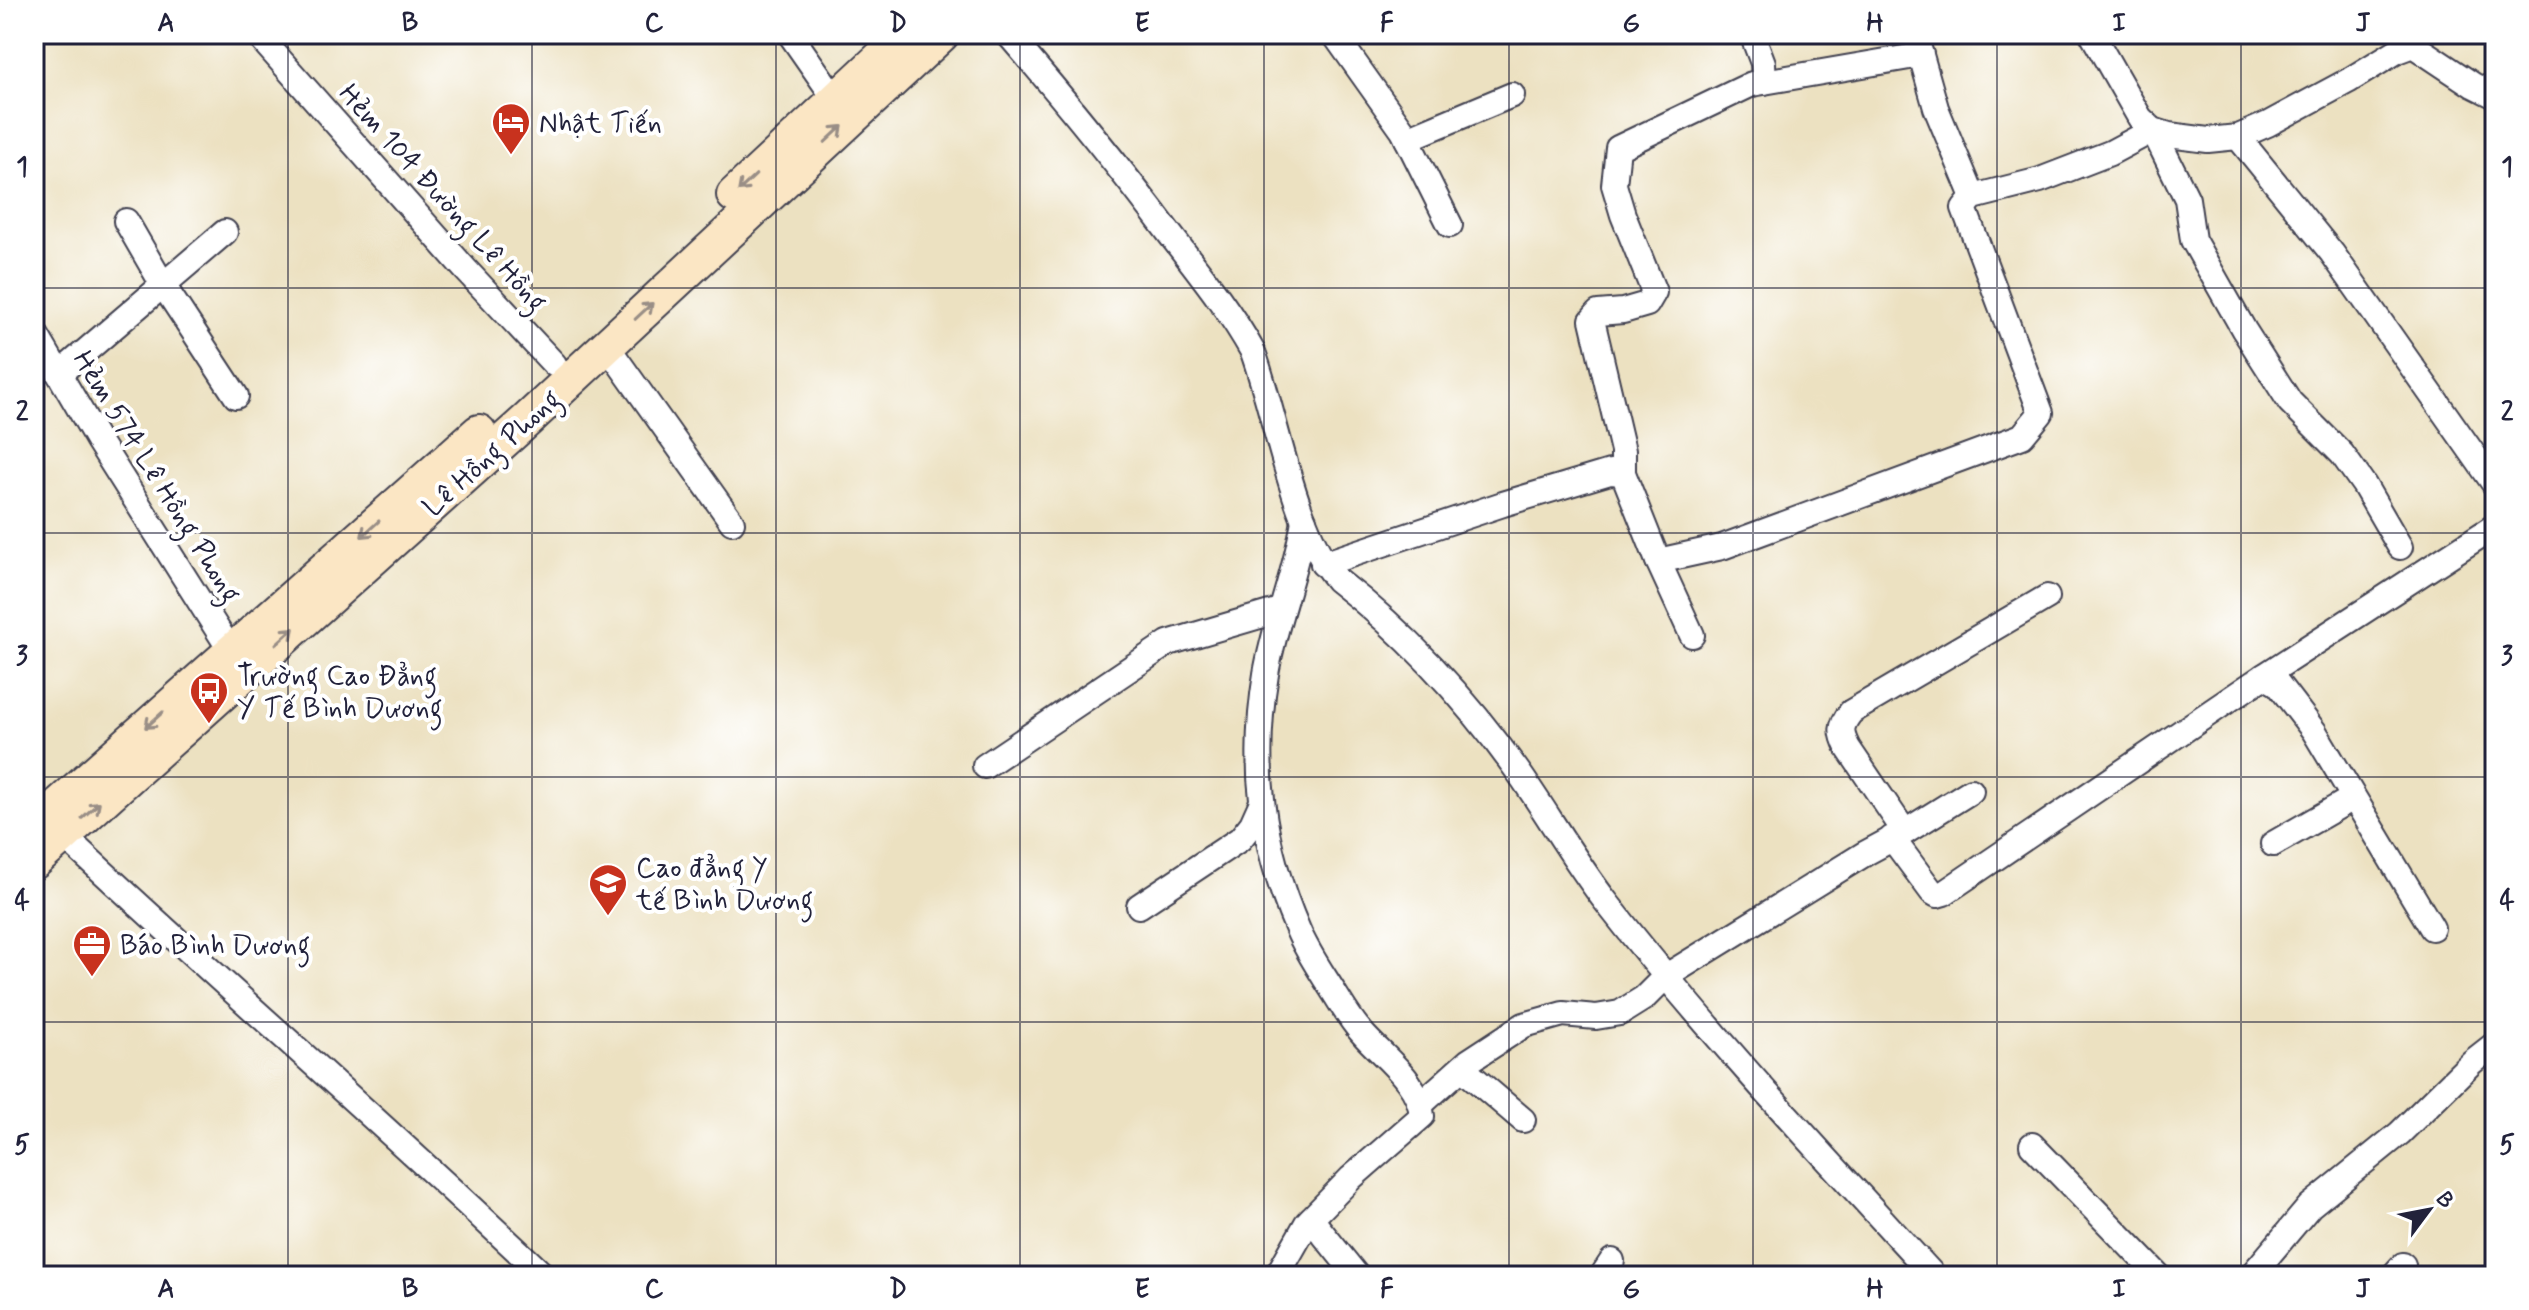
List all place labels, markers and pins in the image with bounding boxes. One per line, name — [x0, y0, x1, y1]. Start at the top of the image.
hotel icon: Nhật Tiến — [490, 101, 532, 156]
place label: Nhật Tiến — [539, 106, 662, 143]
place label: Trường Cao Đẳng Y Tế Bình Dương — [237, 659, 443, 731]
bus stop icon: Trường Cao Đẳng Y Tế Bình Dương — [188, 670, 230, 725]
place label: Cao đẳng Y tế Bình Dương — [635, 851, 813, 923]
school or university icon: Cao đẳng Y tế Bình Dương — [587, 862, 629, 917]
office icon: Báo Bình Dương — [71, 923, 113, 978]
place label: Báo Bình Dương — [120, 928, 310, 968]

